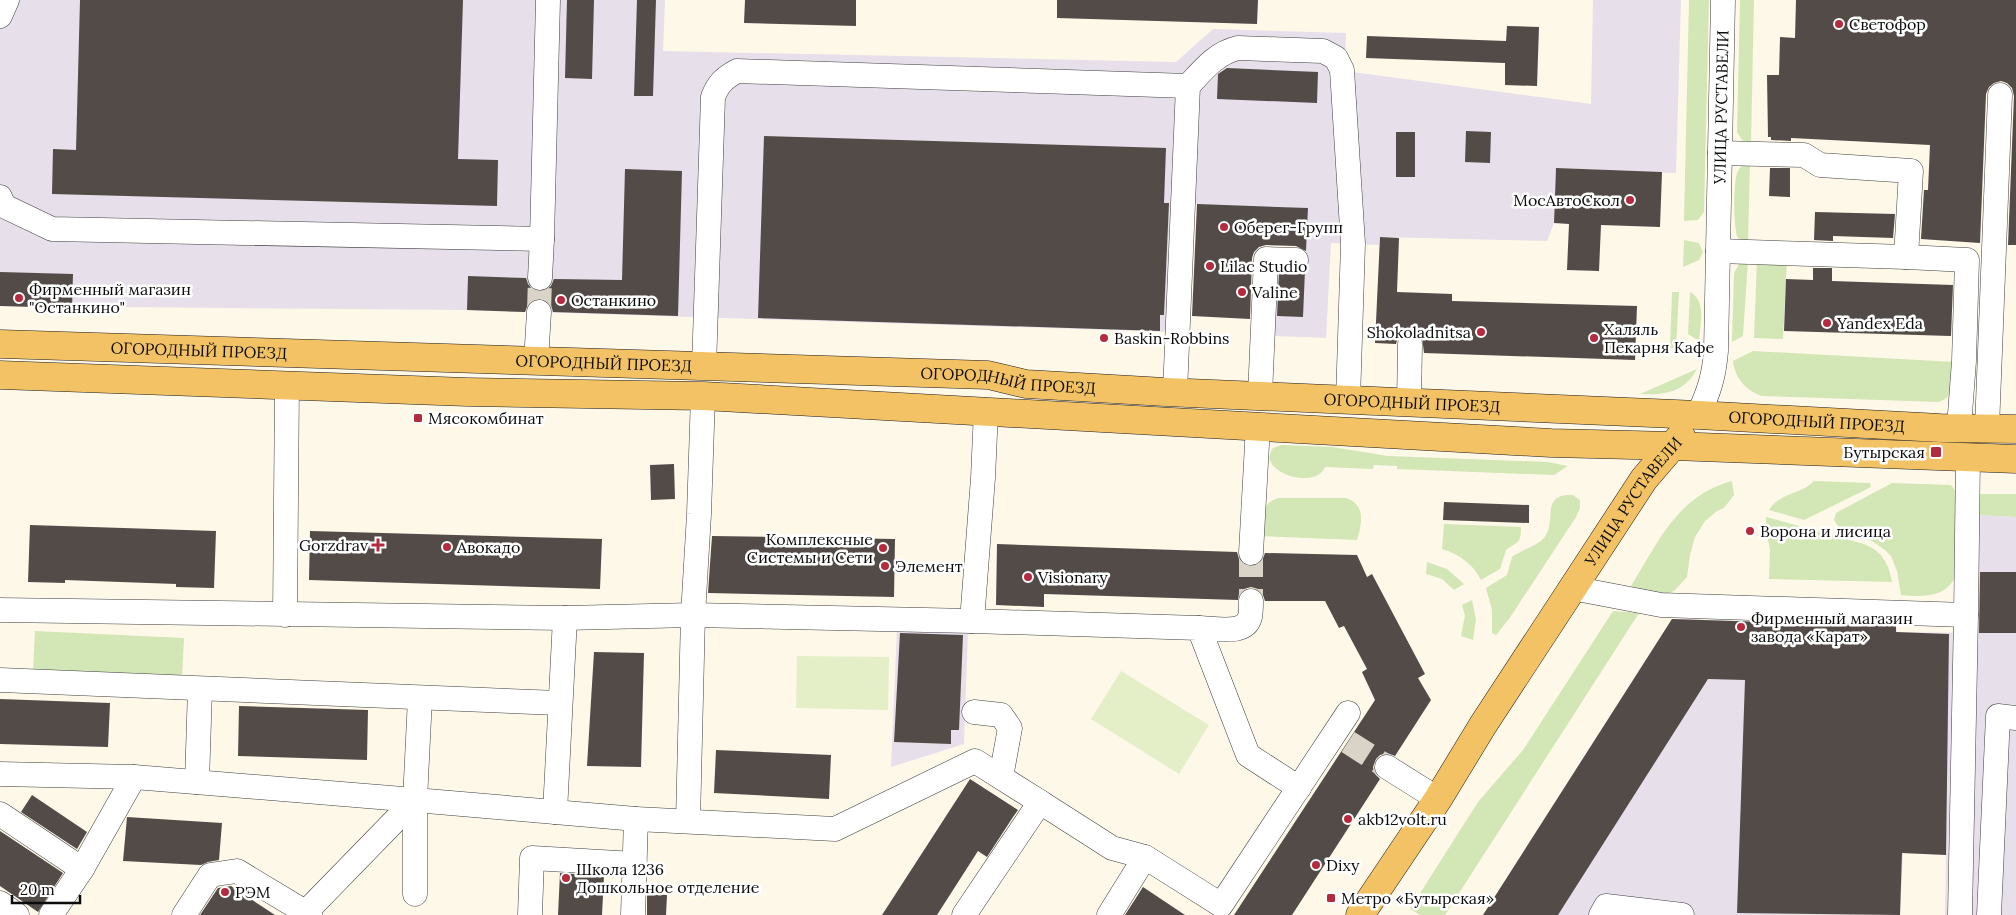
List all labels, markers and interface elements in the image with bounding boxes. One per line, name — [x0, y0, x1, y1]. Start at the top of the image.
place label: Светофор — [1849, 14, 1926, 34]
marker: Светофор — [1833, 18, 1845, 30]
street label: УЛИЦА РУСТАВЕЛИ — [1709, 30, 1732, 185]
place label: МосАвтоСкол — [1513, 190, 1620, 210]
marker: МосАвтоСкол — [1624, 194, 1636, 206]
place label: Оберег-Групп — [1234, 217, 1343, 237]
marker: Оберег-Групп — [1218, 221, 1230, 233]
place label: Lilac Studio — [1220, 256, 1307, 276]
marker: Lilac Studio — [1204, 260, 1216, 272]
place label: Фирменный магазин "Останкино" — [29, 279, 191, 317]
place label: Valine — [1251, 282, 1298, 302]
marker: Valine — [1236, 286, 1248, 298]
place label: Останкино — [571, 290, 656, 310]
marker: Фирменный магазин "Останкино" — [13, 292, 25, 304]
marker: Останкино — [555, 294, 567, 306]
place label: Yandex Eda — [1836, 313, 1923, 333]
marker: Yandex Eda — [1821, 317, 1833, 329]
place label: Халяль Пекарня Кафе — [1604, 319, 1714, 357]
place label: Shokoladnitsa — [1367, 322, 1471, 342]
marker: Shokoladnitsa — [1475, 326, 1487, 338]
place label: Baskin-Robbins — [1114, 328, 1230, 348]
marker: Baskin-Robbins — [1098, 332, 1110, 344]
marker: Халяль Пекарня Кафе — [1588, 332, 1600, 344]
street label: ОГОРОДНЫЙ ПРОЕЗД — [110, 337, 287, 363]
street label: ОГОРОДНЫЙ ПРОЕЗД — [515, 350, 692, 376]
street label: ОГОРОДНЫЙ ПРОЕЗД — [920, 363, 1096, 398]
street label: ОГОРОДНЫЙ ПРОЕЗД — [1323, 389, 1501, 416]
street label: ОГОРОДНЫЙ ПРОЕЗД — [1728, 407, 1905, 436]
place label: Мясокомбинат — [428, 408, 544, 428]
marker: Мясокомбинат — [412, 412, 424, 424]
street label: УЛИЦА РУСТАВЕЛИ — [1580, 433, 1686, 570]
place label: Бутырская — [1843, 442, 1925, 462]
marker: Бутырская — [1929, 445, 1943, 459]
place label: Ворона и лисица — [1760, 521, 1891, 541]
marker: Ворона и лисица — [1744, 525, 1756, 537]
place label: Комплексные Системы и Сети — [747, 529, 873, 567]
place label: Gorzdrav — [299, 535, 369, 555]
place label: Авокадо — [456, 537, 520, 557]
marker: Gorzdrav — [372, 539, 384, 551]
marker: Авокадо — [441, 541, 453, 553]
marker: Комплексные Системы и Сети — [877, 542, 889, 554]
place label: Элемент — [895, 556, 963, 576]
marker: Элемент — [879, 560, 891, 572]
place label: Visionary — [1037, 567, 1108, 587]
marker: Visionary — [1022, 571, 1034, 583]
place label: Фирменный магазин завода «Карат» — [1751, 608, 1913, 646]
marker: Фирменный магазин завода «Карат» — [1735, 621, 1747, 633]
place label: akb12volt.ru — [1358, 809, 1447, 829]
marker: akb12volt.ru — [1342, 813, 1354, 825]
place label: Dixy — [1326, 855, 1360, 875]
place label: Школа 1236 Дошкольное отделение — [576, 859, 760, 897]
marker: Dixy — [1310, 859, 1322, 871]
scale bar — [12, 872, 80, 904]
marker: Школа 1236 Дошкольное отделение — [560, 872, 572, 884]
text: 20 m — [20, 880, 55, 899]
place label: РЭМ — [235, 882, 271, 902]
marker: РЭМ — [219, 886, 231, 898]
place label: Метро «Бутырская» — [1341, 888, 1494, 908]
marker: Метро «Бутырская» — [1325, 892, 1337, 904]

